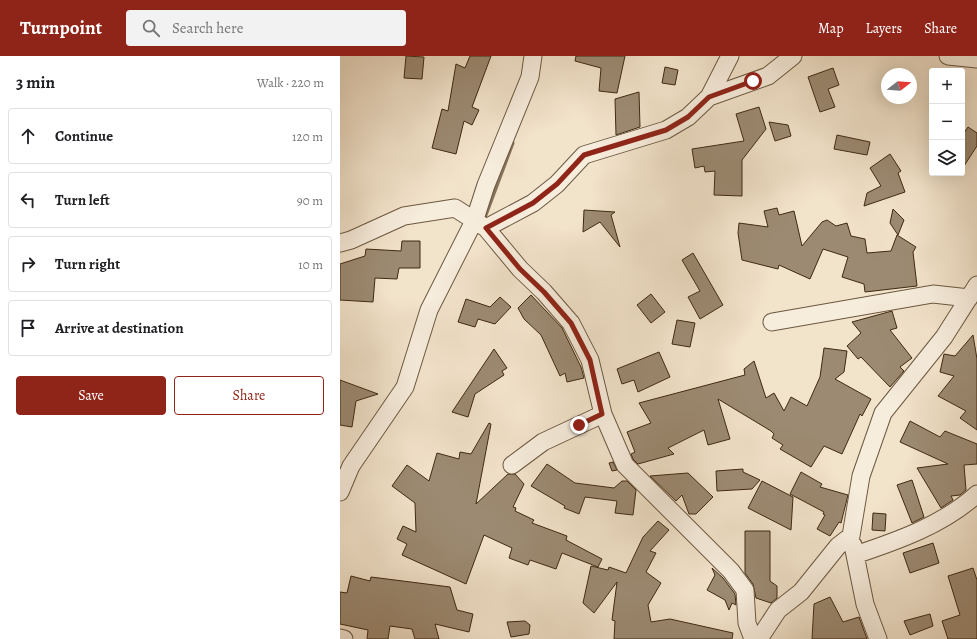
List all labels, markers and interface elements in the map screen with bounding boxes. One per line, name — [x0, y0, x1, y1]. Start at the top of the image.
search box — [126, 10, 406, 46]
text: Turnpoint — [20, 15, 102, 41]
icon: search — [140, 17, 162, 39]
text: Search here — [172, 18, 243, 38]
text: Map — [818, 19, 844, 38]
text: Layers — [866, 19, 902, 38]
text: Share — [924, 19, 957, 38]
north arrow — [881, 68, 917, 104]
map controls — [929, 68, 965, 176]
button: + — [929, 68, 965, 104]
text: 3 min — [16, 71, 55, 94]
route start — [744, 72, 762, 90]
text: Walk · 220 m — [257, 74, 324, 91]
button: − — [929, 104, 965, 140]
icon: ahead — [17, 125, 39, 147]
text: Continue — [55, 126, 113, 146]
text: 120 m — [292, 128, 323, 145]
button: layers — [929, 140, 965, 176]
icon: left — [17, 189, 39, 211]
text: Turn left — [55, 190, 110, 210]
text: 90 m — [297, 192, 323, 209]
icon: right — [17, 253, 39, 275]
text: Turn right — [55, 254, 120, 274]
text: 10 m — [298, 256, 323, 273]
icon: arrive — [17, 317, 39, 339]
text: Arrive at destination — [55, 318, 184, 338]
button: Save — [16, 376, 166, 415]
button: Share — [174, 376, 324, 415]
route end — [570, 416, 588, 434]

